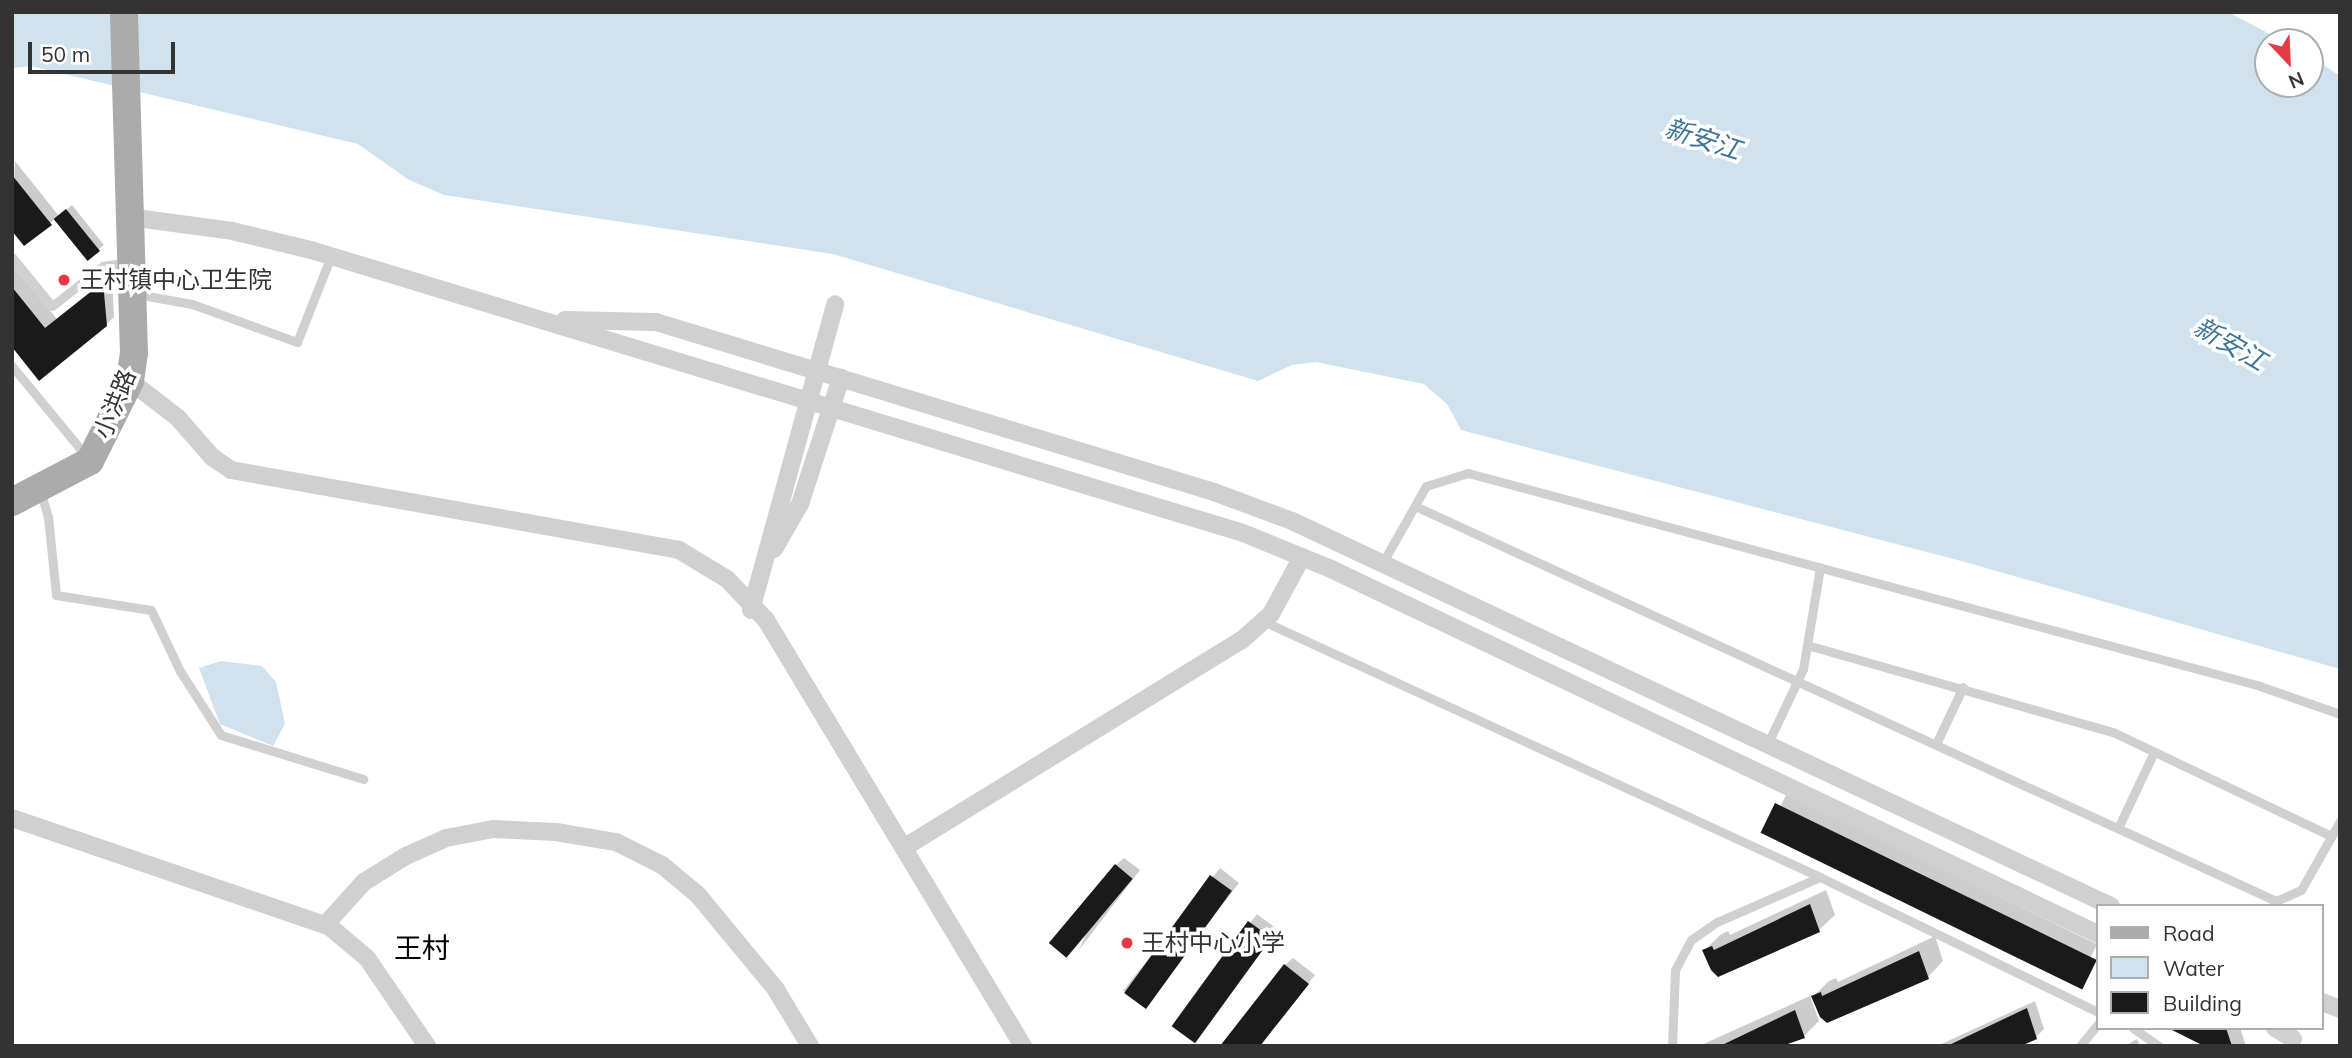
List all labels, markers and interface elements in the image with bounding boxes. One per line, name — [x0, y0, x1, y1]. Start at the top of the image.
scale bar — [32, 28, 178, 72]
north arrow — [2254, 28, 2324, 98]
text: 50 m — [41, 41, 90, 67]
text: N — [2285, 67, 2308, 94]
water label: 新安江 — [1661, 112, 1745, 166]
place label: 王村镇中心卫生院 — [80, 266, 272, 294]
marker: 王村镇中心卫生院 — [54, 270, 74, 290]
water label: 新安江 — [2188, 311, 2272, 377]
street label: 小洪路 — [88, 365, 142, 443]
legend — [2096, 904, 2324, 1030]
text: Road — [2163, 920, 2214, 946]
place label: 王村中心小学 — [1141, 929, 1285, 957]
district label: 王村 — [394, 931, 450, 965]
marker: 王村中心小学 — [1119, 935, 1135, 951]
text: Water — [2163, 955, 2224, 981]
text: Building — [2163, 990, 2242, 1016]

